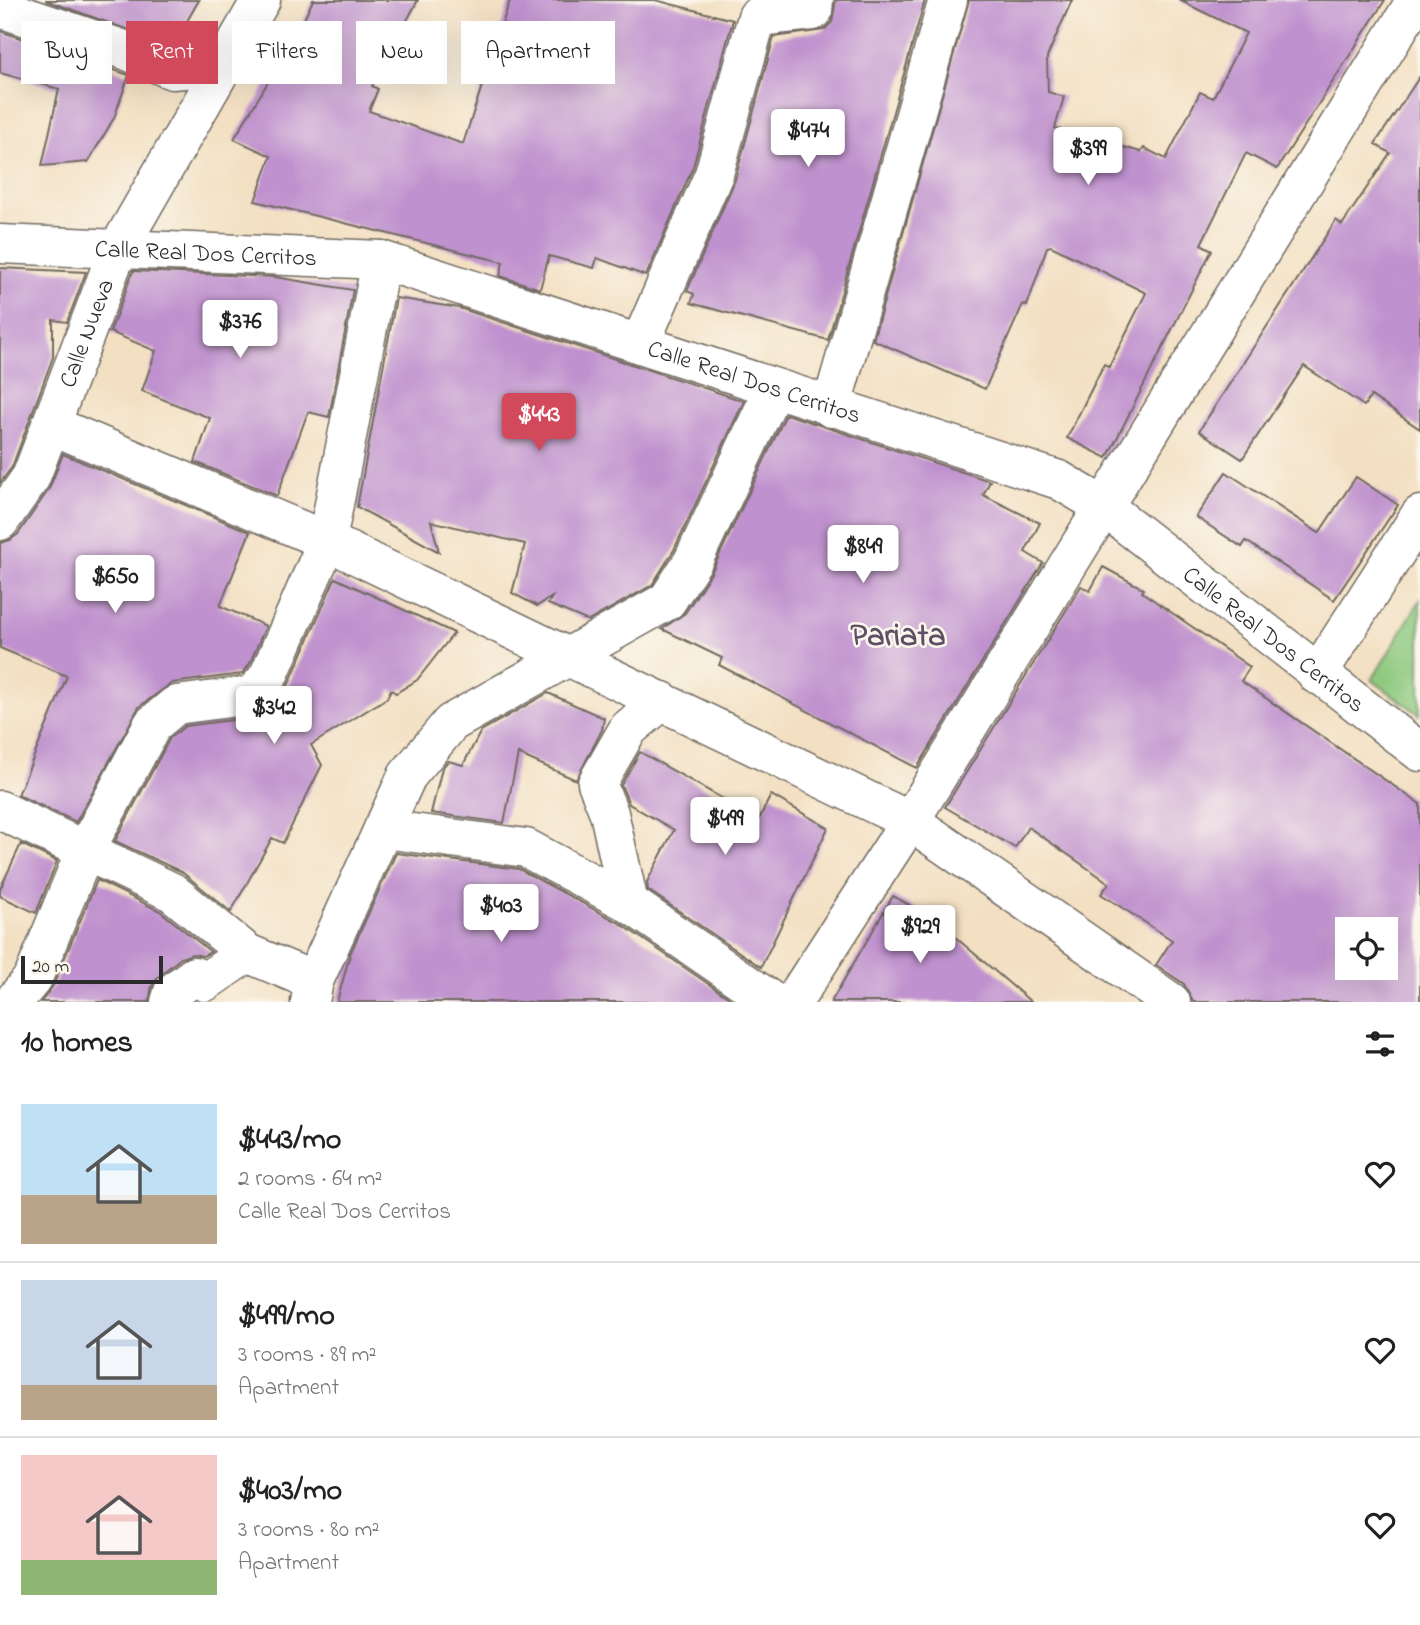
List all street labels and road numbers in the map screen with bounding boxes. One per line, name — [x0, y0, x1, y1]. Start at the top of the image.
street label: Calle Real Dos Cerritos — [94, 233, 318, 277]
street label: Calle Nueva — [52, 274, 125, 393]
street label: Calle Real Dos Cerritos — [643, 333, 865, 435]
street label: Calle Real Dos Cerritos — [1174, 559, 1371, 723]

